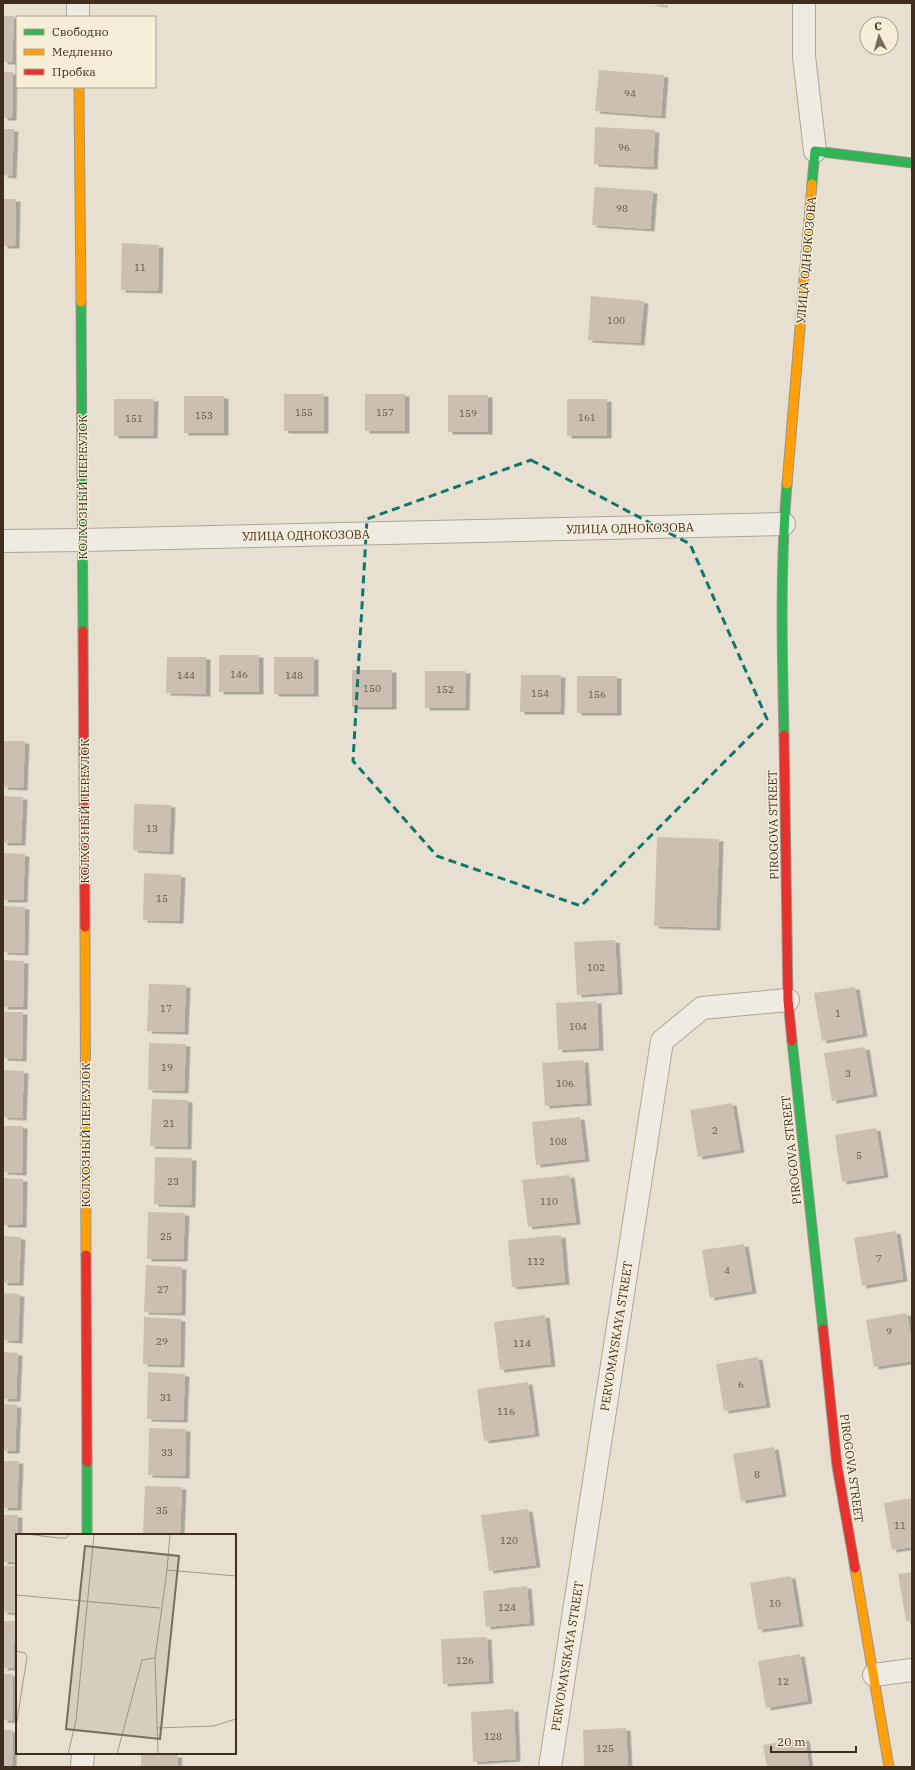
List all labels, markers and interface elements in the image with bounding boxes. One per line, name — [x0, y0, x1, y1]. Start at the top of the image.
legend — [16, 16, 156, 88]
north arrow — [859, 16, 899, 56]
text: С — [874, 19, 882, 33]
text: Свободно — [52, 24, 109, 39]
text: Медленно — [52, 44, 113, 59]
text: Пробка — [52, 64, 96, 79]
house number: 94 — [624, 87, 636, 100]
house number: 96 — [618, 141, 630, 154]
street label: УЛИЦА ОДНОКОЗОВА — [793, 195, 819, 324]
house number: 98 — [616, 202, 628, 215]
house number: 11 — [134, 261, 146, 274]
house number: 100 — [607, 314, 625, 327]
house number: 155 — [295, 406, 313, 419]
house number: 157 — [376, 406, 394, 419]
house number: 159 — [459, 407, 477, 420]
house number: 153 — [195, 409, 213, 422]
house number: 161 — [578, 411, 596, 424]
house number: 151 — [125, 412, 143, 425]
street label: КОЛХОЗНЫЙ ПЕРЕУЛОК — [75, 414, 90, 559]
street label: УЛИЦА ОДНОКОЗОВА — [566, 519, 695, 537]
street label: УЛИЦА ОДНОКОЗОВА — [242, 526, 371, 544]
house number: 146 — [230, 668, 248, 681]
house number: 144 — [177, 669, 195, 682]
house number: 148 — [285, 669, 303, 682]
house number: 150 — [363, 682, 381, 695]
house number: 152 — [436, 683, 454, 696]
house number: 154 — [531, 687, 549, 700]
house number: 156 — [588, 688, 606, 701]
street label: КОЛХОЗНЫЙ ПЕРЕУЛОК — [77, 738, 92, 883]
street label: PIROGOVA STREET — [765, 770, 781, 880]
house number: 13 — [146, 822, 158, 835]
house number: 15 — [156, 892, 168, 905]
house number: 102 — [587, 961, 605, 974]
house number: 17 — [160, 1002, 172, 1015]
house number: 1 — [835, 1007, 841, 1020]
house number: 104 — [569, 1020, 587, 1033]
house number: 19 — [161, 1061, 173, 1074]
street label: КОЛХОЗНЫЙ ПЕРЕУЛОК — [78, 1062, 93, 1207]
house number: 3 — [845, 1067, 851, 1080]
house number: 106 — [556, 1077, 574, 1090]
street label: PIROGOVA STREET — [778, 1094, 804, 1205]
house number: 21 — [163, 1117, 175, 1130]
house number: 2 — [712, 1124, 718, 1137]
house number: 108 — [549, 1135, 567, 1148]
house number: 5 — [856, 1149, 862, 1162]
house number: 23 — [167, 1175, 179, 1188]
house number: 110 — [540, 1195, 558, 1208]
house number: 25 — [160, 1230, 172, 1243]
house number: 7 — [876, 1252, 882, 1265]
house number: 112 — [527, 1255, 545, 1268]
street label: PERVOMAYSKAYA STREET — [597, 1260, 635, 1412]
house number: 4 — [724, 1264, 730, 1277]
house number: 27 — [157, 1283, 169, 1296]
house number: 9 — [886, 1325, 892, 1338]
house number: 29 — [156, 1335, 168, 1348]
house number: 114 — [513, 1337, 531, 1350]
house number: 6 — [738, 1378, 744, 1391]
house number: 31 — [160, 1391, 172, 1404]
house number: 116 — [497, 1405, 515, 1418]
street label: PIROGOVA STREET — [837, 1413, 867, 1524]
house number: 33 — [161, 1446, 173, 1459]
house number: 8 — [754, 1468, 760, 1481]
house number: 35 — [156, 1504, 168, 1517]
house number: 11 — [894, 1519, 906, 1532]
inset map — [16, 1534, 236, 1754]
house number: 120 — [500, 1534, 518, 1547]
street label: PERVOMAYSKAYA STREET — [548, 1580, 586, 1732]
house number: 10 — [769, 1597, 781, 1610]
house number: 124 — [498, 1601, 516, 1614]
house number: 126 — [456, 1654, 474, 1667]
house number: 12 — [777, 1675, 789, 1688]
scale bar — [771, 1728, 856, 1754]
house number: 128 — [484, 1730, 502, 1743]
text: 20 m — [777, 1734, 806, 1749]
house number: 125 — [596, 1742, 614, 1755]

